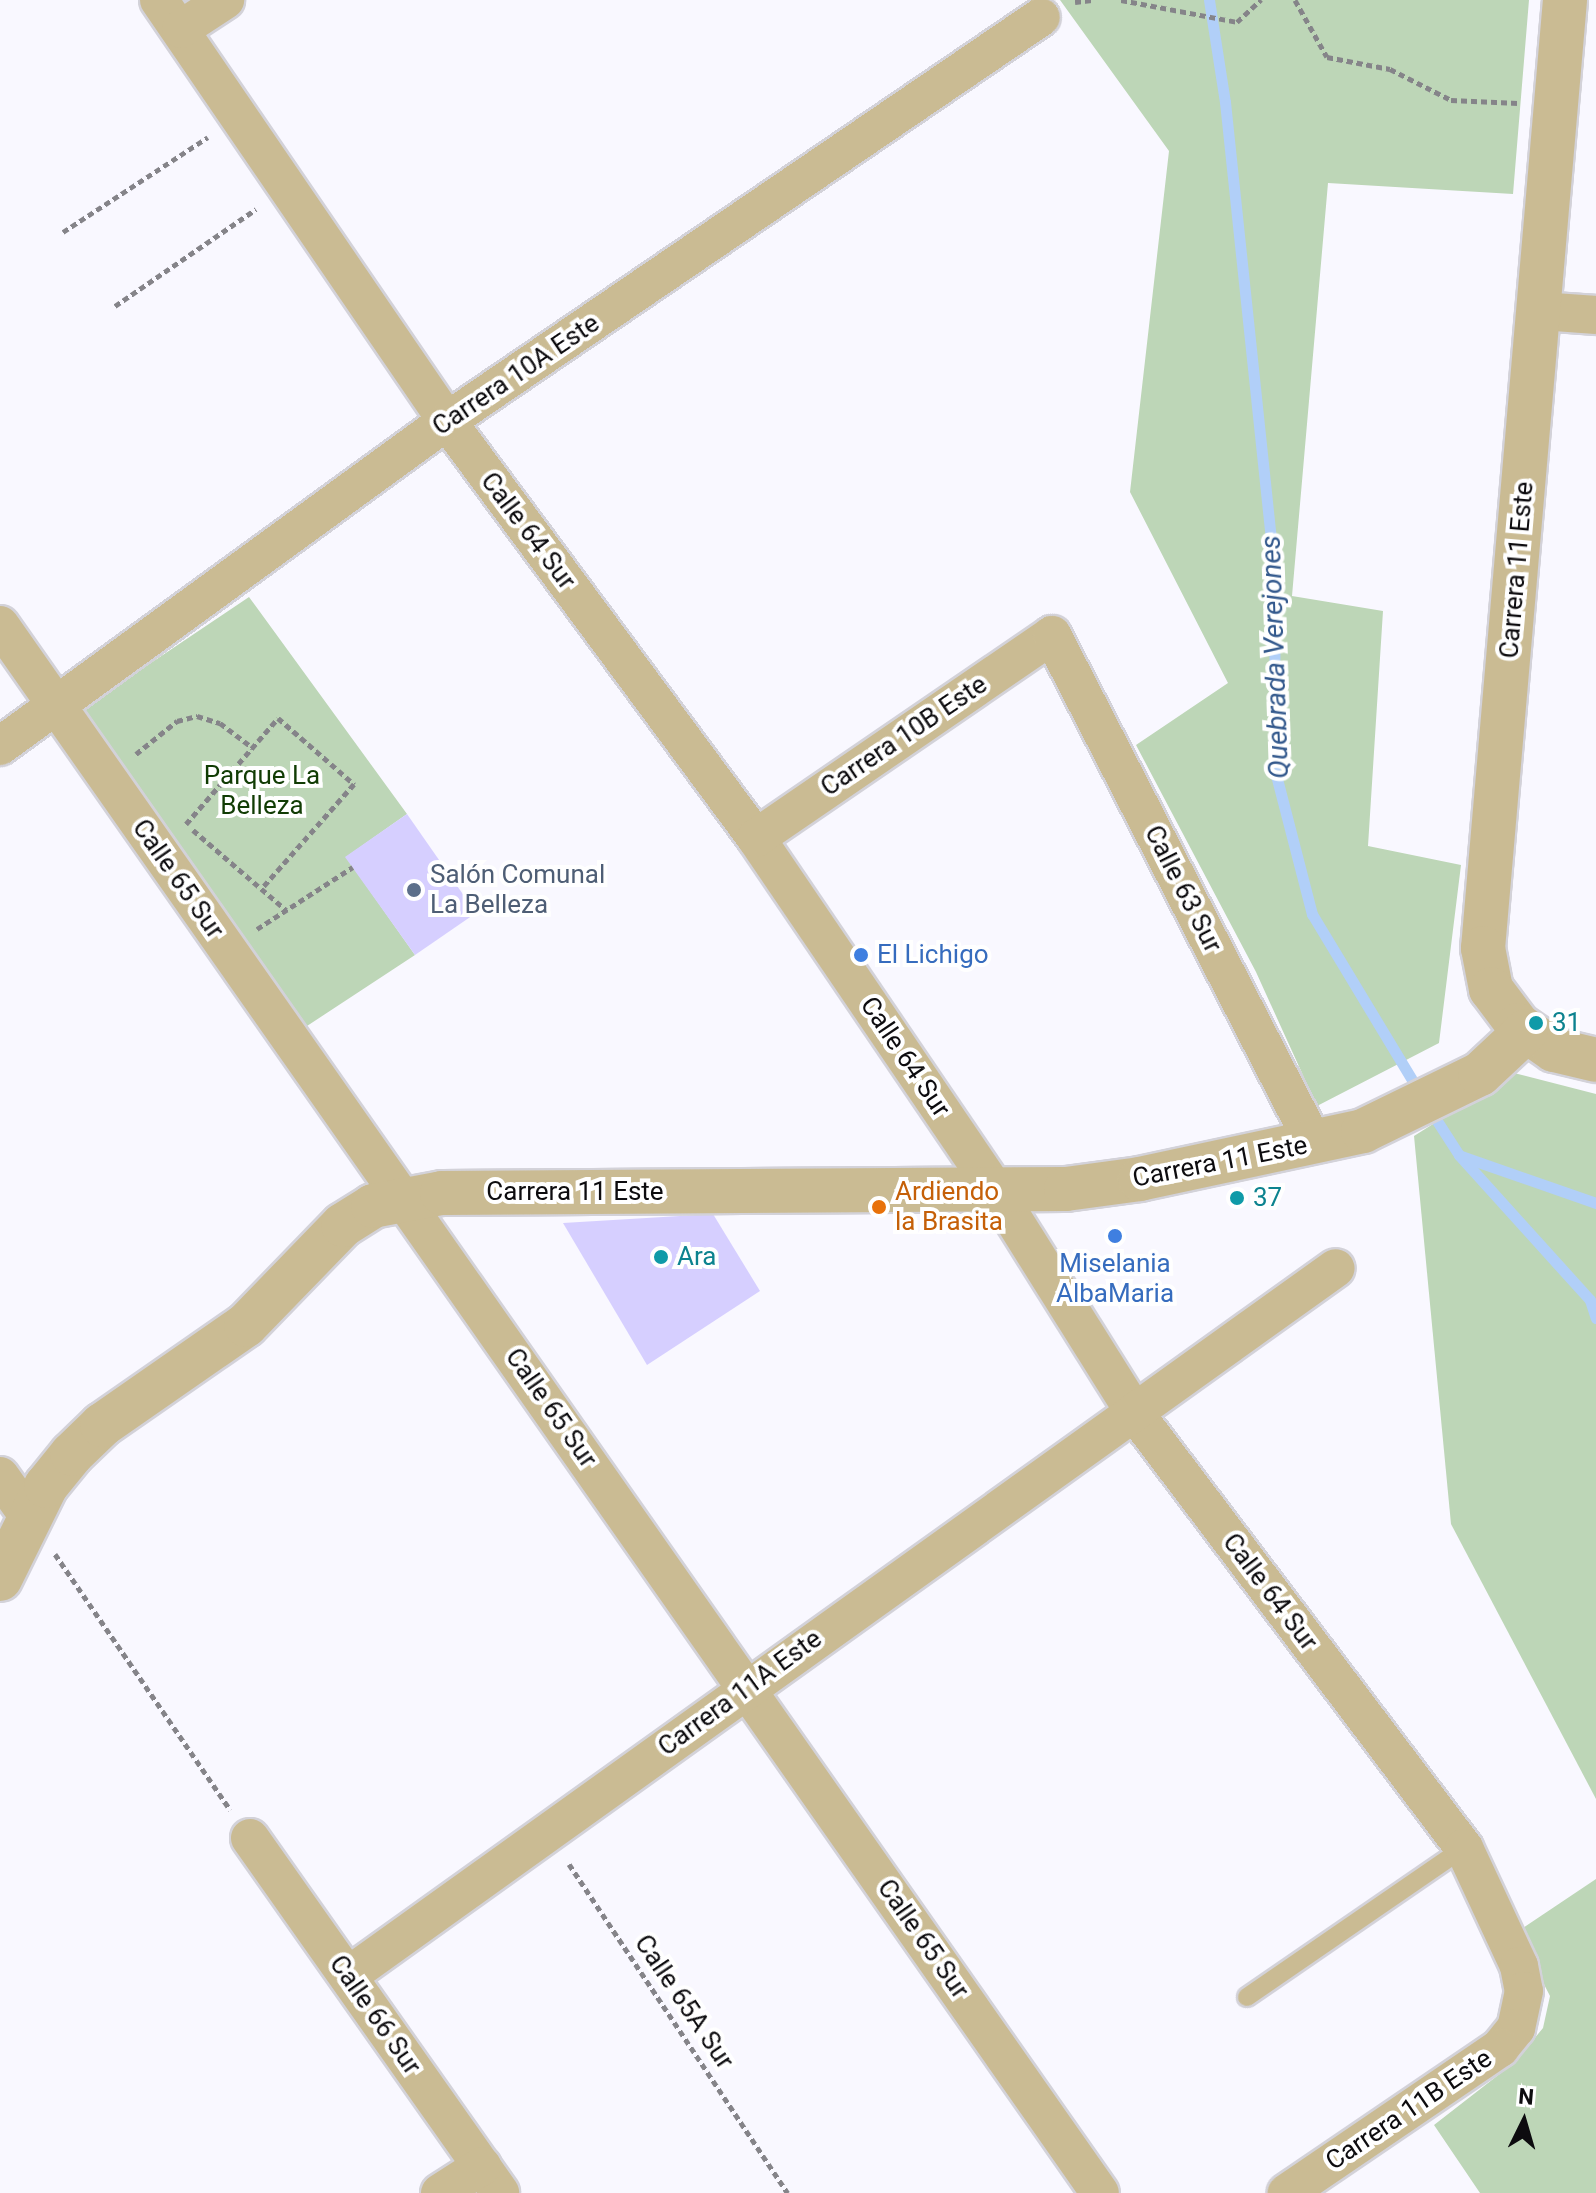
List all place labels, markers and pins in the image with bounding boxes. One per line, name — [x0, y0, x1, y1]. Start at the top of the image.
place label: Salón Comunal La Belleza — [430, 859, 605, 920]
marker: Salón Comunal La Belleza — [405, 881, 423, 899]
place label: El Lichigo — [877, 939, 989, 971]
marker: El Lichigo — [852, 946, 870, 964]
place label: 31 — [1552, 1007, 1581, 1039]
marker: 31 — [1527, 1014, 1545, 1032]
place label: Ardiendo la Brasita — [895, 1176, 1003, 1238]
place label: 37 — [1253, 1182, 1282, 1214]
marker: 37 — [1228, 1189, 1246, 1207]
marker: Ardiendo la Brasita — [870, 1198, 888, 1216]
marker: Miselania AlbaMaria — [1106, 1227, 1124, 1245]
place label: Ara — [677, 1241, 716, 1273]
marker: Ara — [652, 1248, 670, 1266]
place label: Miselania AlbaMaria — [1056, 1248, 1174, 1310]

